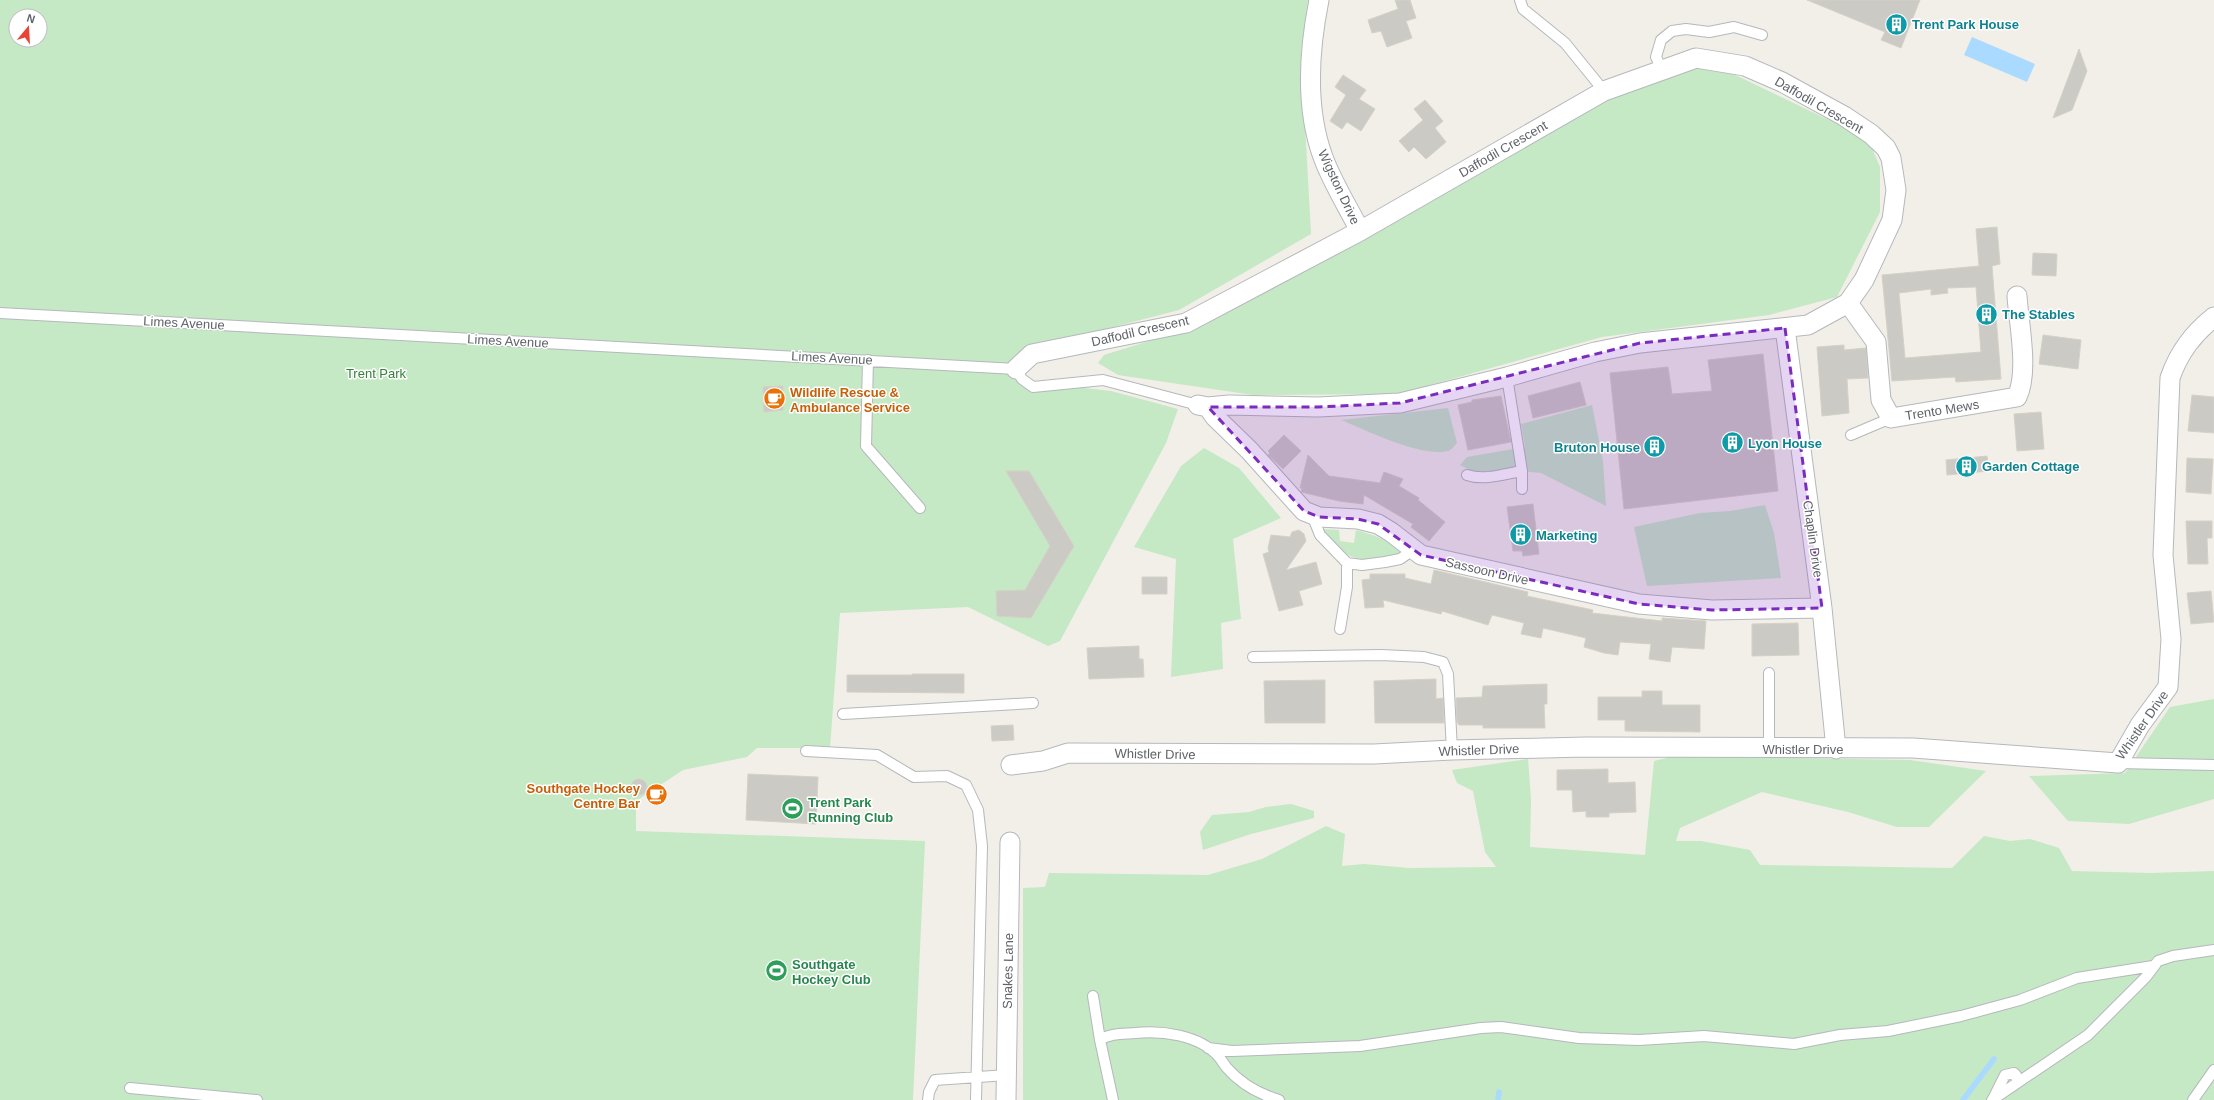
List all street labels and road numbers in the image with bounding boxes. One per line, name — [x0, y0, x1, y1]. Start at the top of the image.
street label: Daffodil Crescent — [1772, 74, 1866, 137]
street label: Daffodil Crescent — [1456, 117, 1550, 180]
street label: Wigston Drive — [1315, 147, 1363, 227]
street label: Daffodil Crescent — [1090, 312, 1191, 349]
street label: Limes Avenue — [143, 313, 225, 333]
street label: Limes Avenue — [467, 331, 549, 351]
street label: Limes Avenue — [791, 348, 873, 368]
street label: Trento Mews — [1904, 397, 1981, 423]
street label: Chaplin Drive — [1800, 499, 1826, 579]
street label: Sassoon Drive — [1444, 554, 1530, 588]
street label: Whistler Drive — [2113, 688, 2171, 762]
street label: Whistler Drive — [1438, 741, 1520, 759]
street label: Whistler Drive — [1763, 742, 1843, 757]
street label: Whistler Drive — [1114, 746, 1196, 762]
street label: Snakes Lane — [1000, 933, 1016, 1009]

